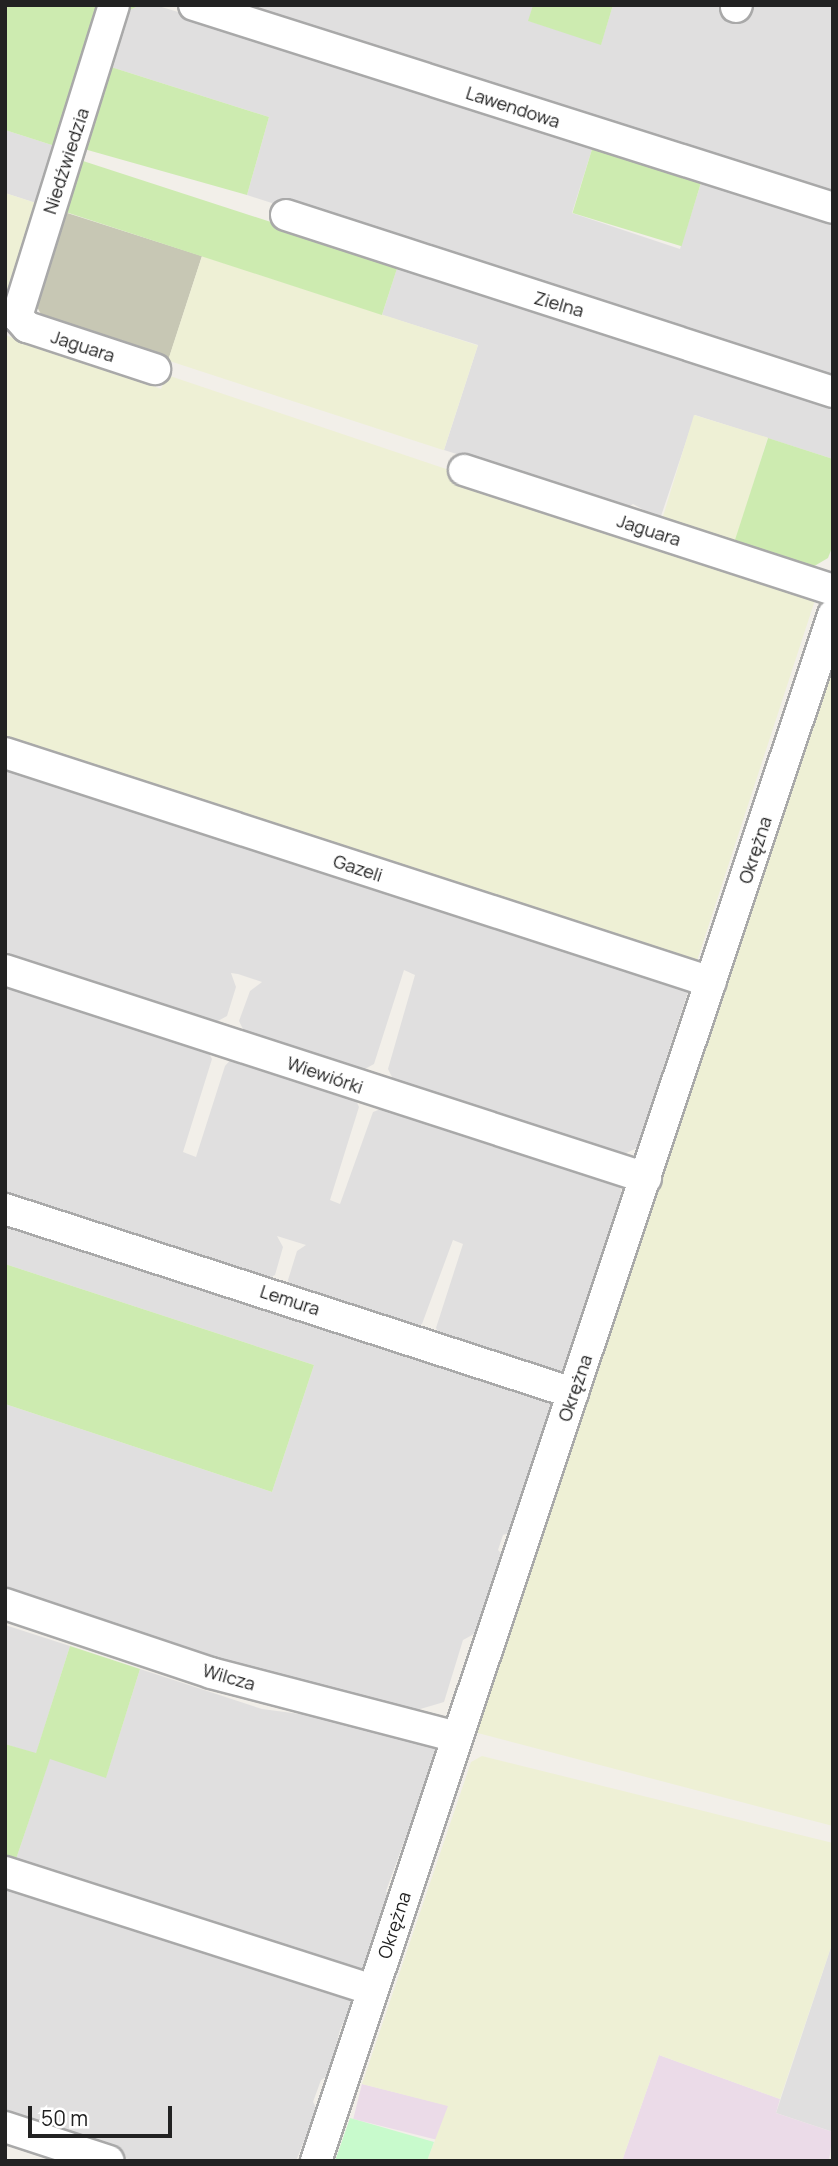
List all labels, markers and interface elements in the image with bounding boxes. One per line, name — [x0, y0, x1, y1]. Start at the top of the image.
street label: Lawendowa — [463, 82, 563, 132]
street label: Niedźwiedzia — [39, 105, 93, 217]
street label: Zielna — [532, 287, 586, 321]
street label: Jaguara — [48, 326, 118, 366]
street label: Jaguara — [614, 510, 684, 550]
street label: Okrężna — [734, 814, 776, 886]
street label: Gazeli — [331, 850, 385, 886]
street label: Wiewiórki — [284, 1052, 366, 1098]
street label: Lemura — [257, 1280, 323, 1320]
street label: Okrężna — [554, 1352, 596, 1424]
street label: Wilcza — [200, 1659, 258, 1695]
street label: Okrężna — [373, 1889, 415, 1961]
scale bar — [32, 2092, 175, 2136]
text: 50 m — [41, 2104, 88, 2132]

